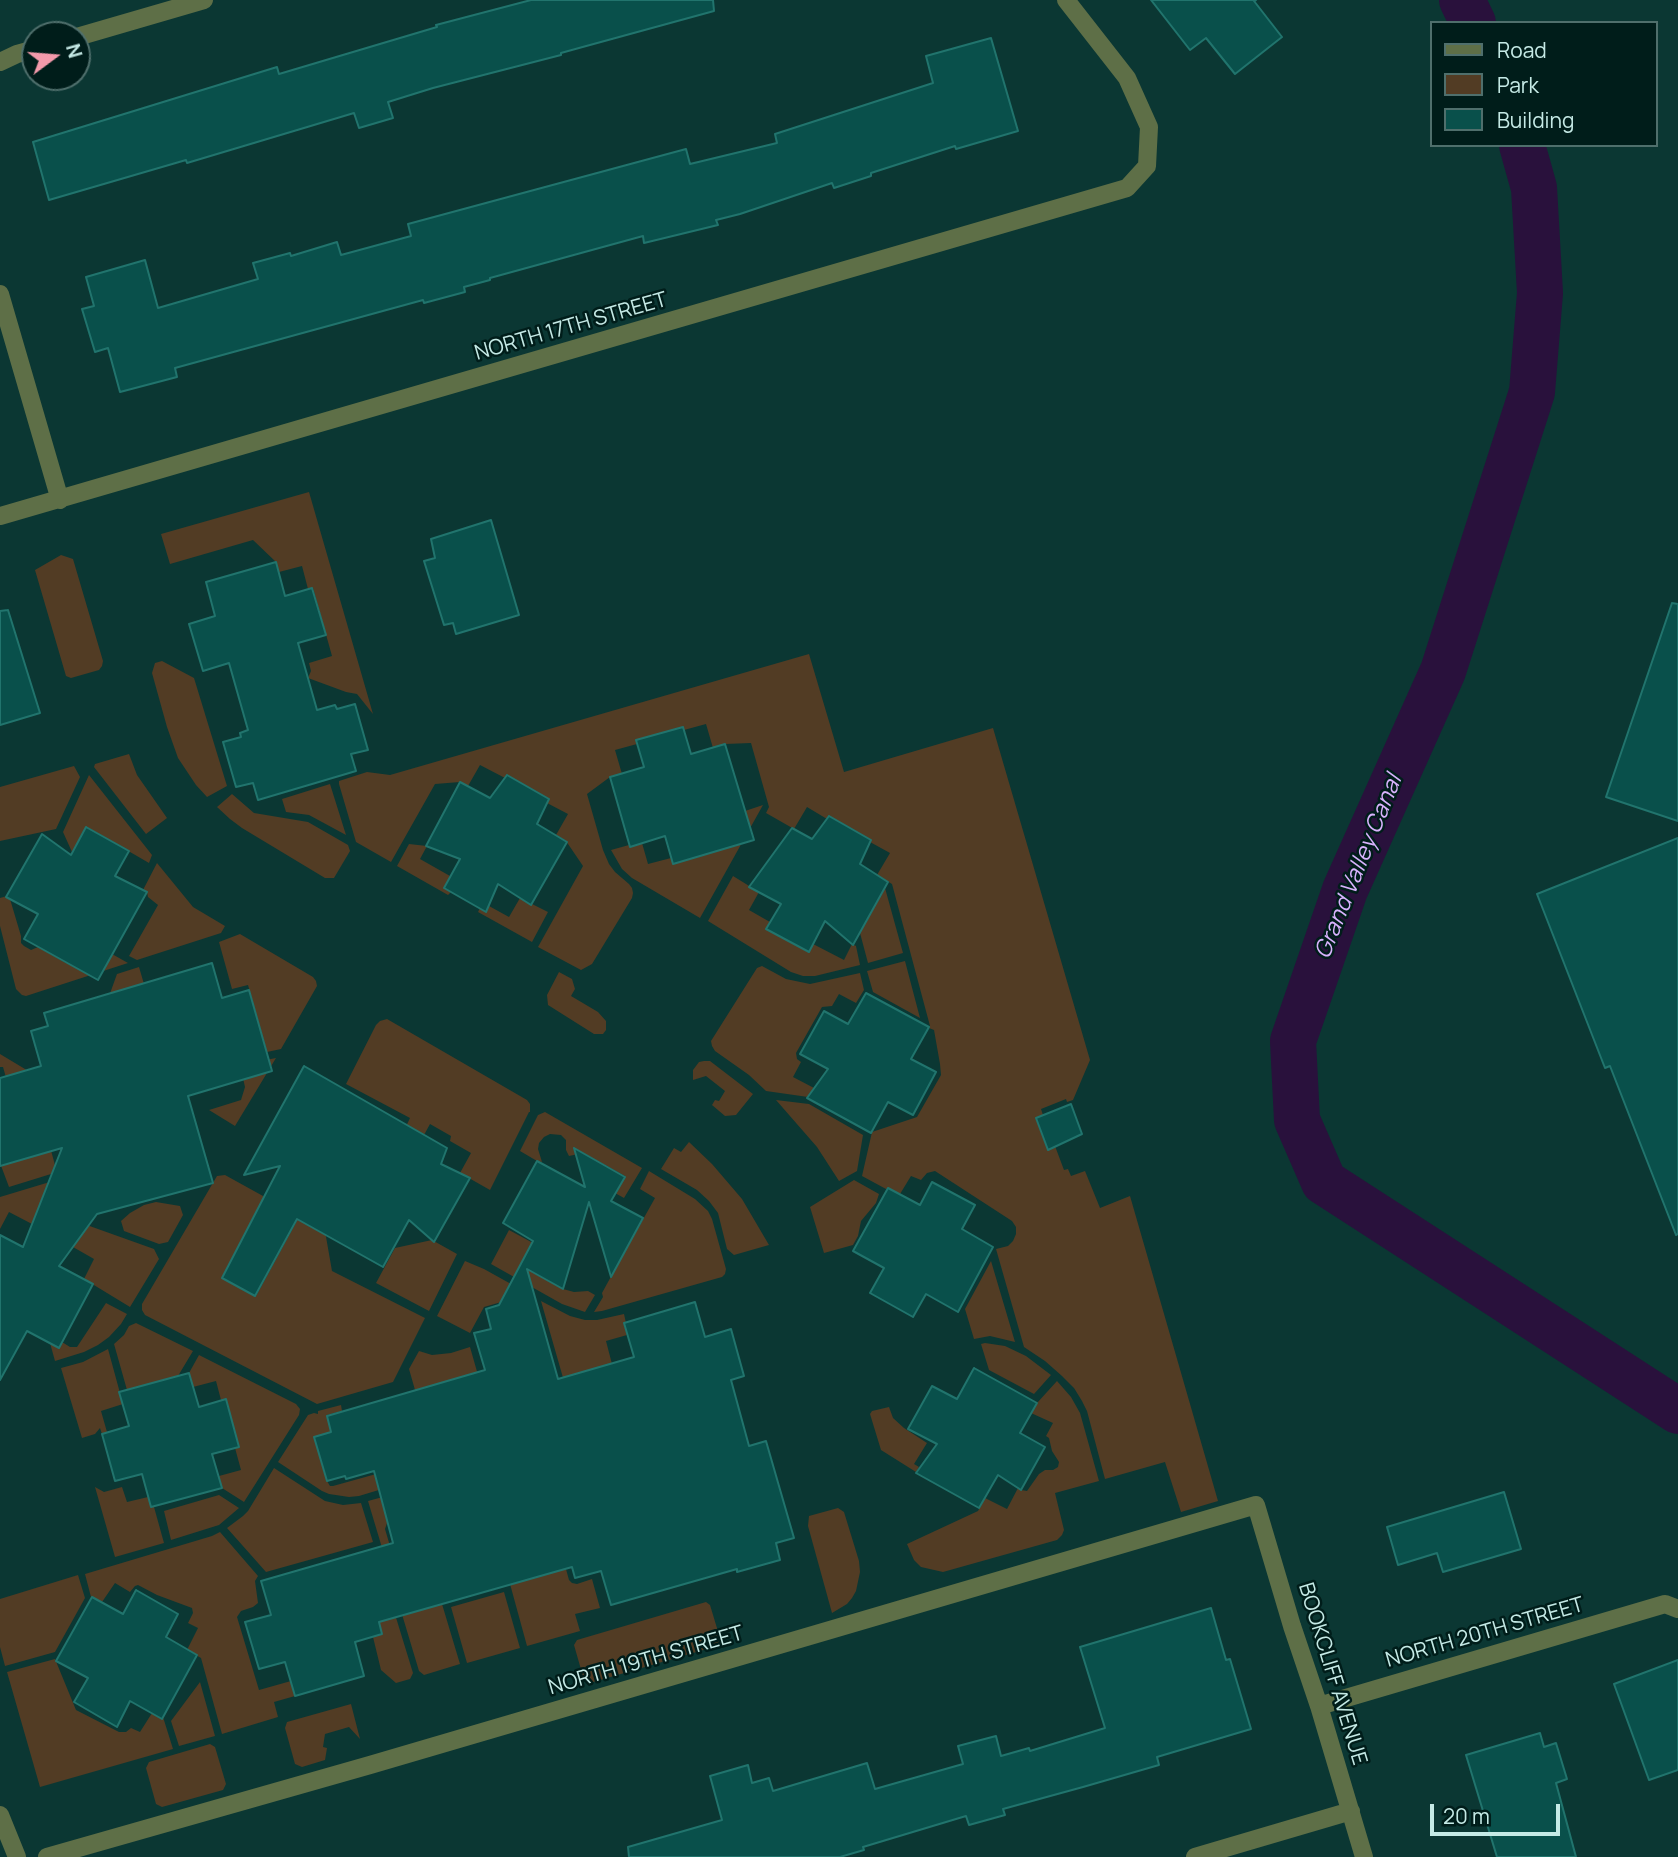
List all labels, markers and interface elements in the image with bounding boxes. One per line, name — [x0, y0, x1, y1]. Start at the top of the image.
north arrow — [21, 21, 91, 91]
legend — [1430, 21, 1657, 147]
text: Road — [1497, 36, 1547, 64]
text: N — [60, 41, 89, 61]
text: Park — [1497, 71, 1539, 99]
text: Building — [1497, 106, 1574, 134]
street label: NORTH 17TH STREET — [472, 287, 670, 367]
water label: Grand Valley Canal — [1309, 771, 1409, 963]
street label: BOOKCLIFF AVENUE — [1292, 1580, 1372, 1768]
street label: NORTH 20TH STREET — [1383, 1593, 1587, 1673]
street label: NORTH 19TH STREET — [546, 1621, 746, 1701]
scale bar — [1433, 1790, 1562, 1834]
text: 20 m — [1443, 1802, 1490, 1830]

